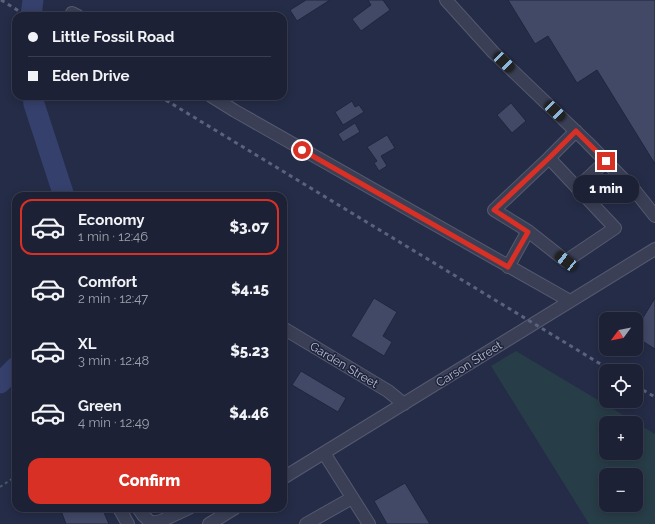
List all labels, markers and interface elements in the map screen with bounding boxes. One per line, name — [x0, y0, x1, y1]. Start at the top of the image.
text: Little Fossil Road — [52, 28, 174, 46]
car — [491, 49, 517, 75]
text: Eden Drive — [52, 67, 130, 85]
car — [542, 98, 568, 124]
route start — [293, 141, 311, 159]
route end — [597, 152, 615, 170]
callout: 1 min — [573, 175, 639, 203]
text: 1 min — [589, 181, 623, 196]
icon: car — [30, 209, 66, 245]
text: Economy — [78, 211, 145, 229]
text: $3.07 — [230, 218, 269, 236]
text: 1 min · 12:46 — [78, 229, 148, 244]
car — [553, 249, 579, 273]
icon: car — [30, 271, 66, 307]
text: Comfort — [78, 273, 137, 291]
text: $4.15 — [231, 280, 269, 298]
text: 2 min · 12:47 — [78, 291, 148, 306]
north arrow — [599, 312, 643, 356]
map controls — [599, 312, 643, 512]
icon: car — [30, 333, 66, 369]
text: XL — [78, 335, 96, 353]
street label: Carson Street — [433, 338, 505, 390]
street label: Garden Street — [307, 339, 381, 391]
text: $5.23 — [230, 342, 269, 360]
text: 3 min · 12:48 — [78, 353, 149, 368]
button: locate — [599, 364, 643, 408]
icon: car — [30, 395, 66, 431]
text: Green — [78, 397, 122, 415]
text: $4.46 — [229, 404, 269, 422]
text: 4 min · 12:49 — [78, 415, 149, 430]
button: + — [599, 416, 643, 460]
button: Confirm — [28, 458, 271, 504]
button: − — [599, 468, 643, 512]

